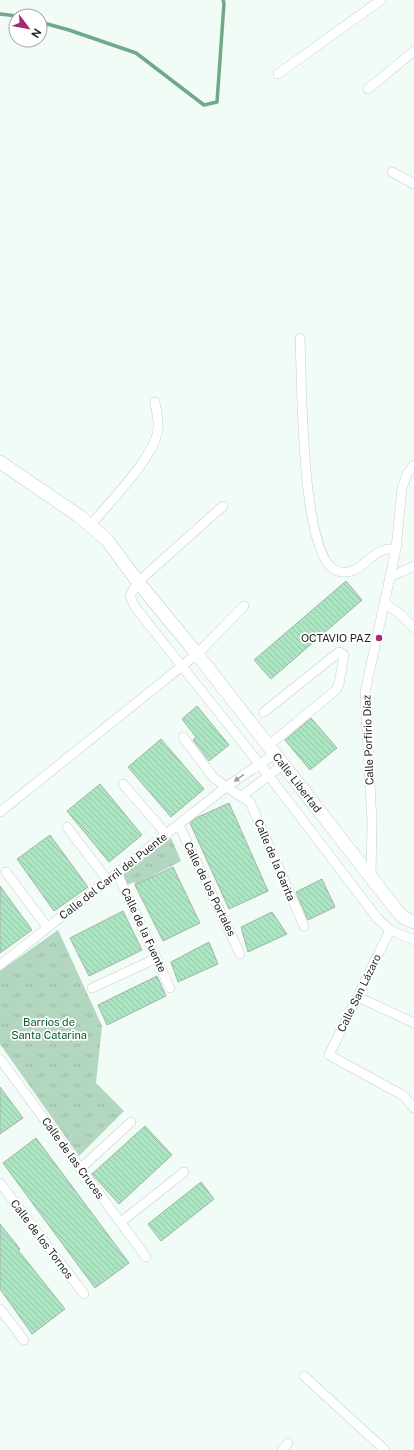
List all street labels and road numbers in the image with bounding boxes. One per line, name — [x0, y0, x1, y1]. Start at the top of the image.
street label: Calle Porfirio Díaz — [360, 695, 376, 785]
street label: Calle Libertad — [271, 751, 324, 815]
street label: Calle de la Garita — [252, 817, 298, 903]
street label: Calle del Carril del Puente — [57, 830, 169, 922]
street label: Calle de los Portales — [182, 840, 238, 939]
street label: Calle de la Fuente — [119, 886, 169, 974]
street label: Calle San Lázaro — [335, 952, 383, 1034]
street label: Calle de las Cruces — [40, 1115, 107, 1201]
street label: Calle de los Tornos — [8, 1197, 76, 1281]

